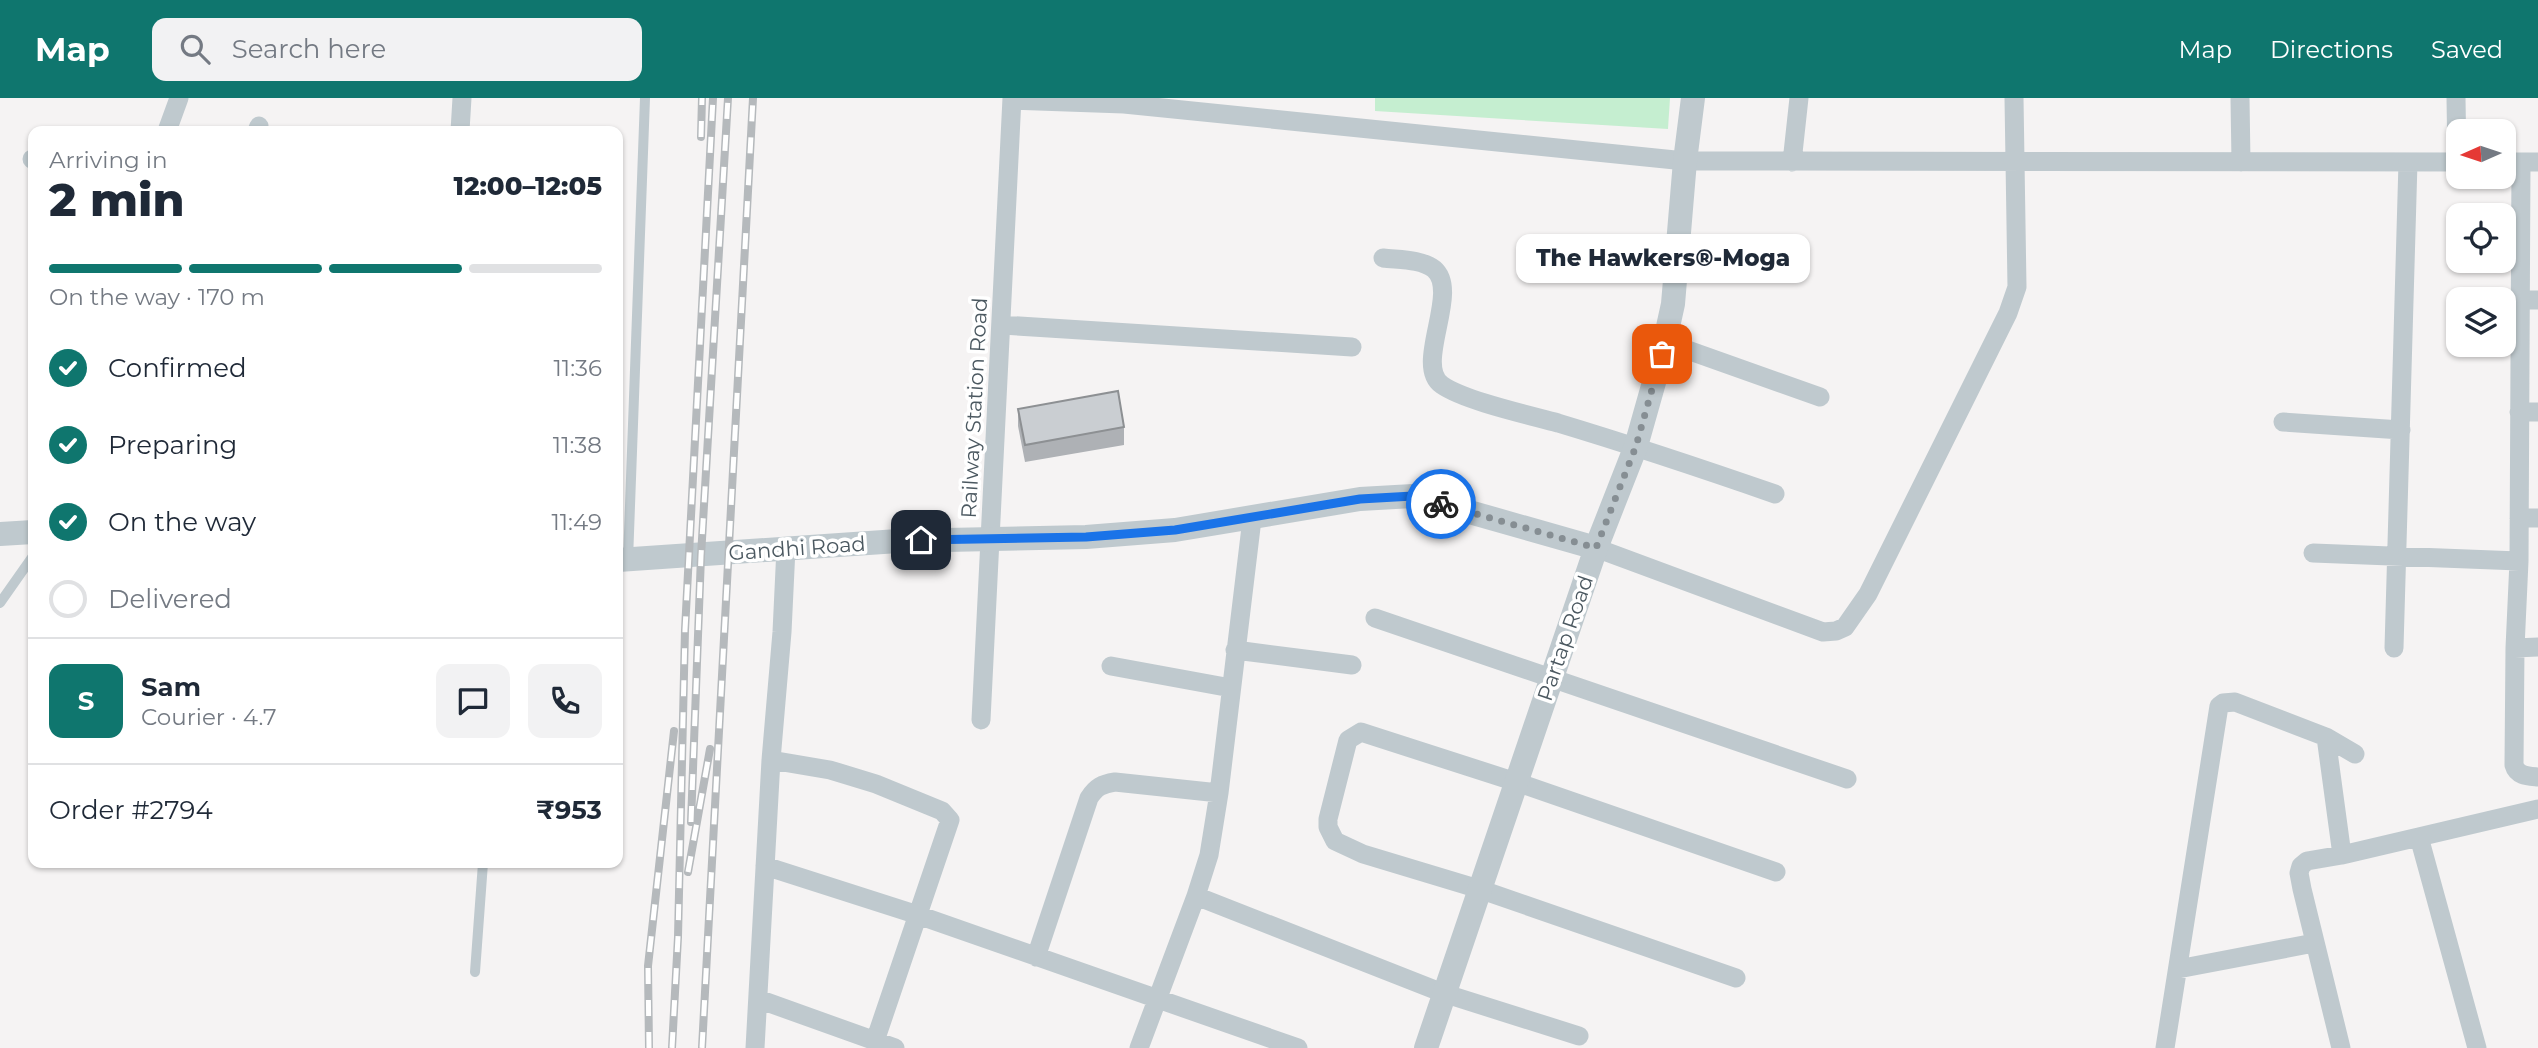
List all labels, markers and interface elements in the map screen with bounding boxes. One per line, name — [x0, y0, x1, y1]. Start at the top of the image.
search box — [152, 18, 642, 81]
text: Map — [35, 29, 110, 69]
icon: search — [176, 30, 214, 68]
text: Search here — [232, 33, 386, 65]
text: Map — [2179, 35, 2232, 64]
text: Directions — [2270, 35, 2393, 64]
text: Saved — [2431, 35, 2503, 64]
north arrow — [2446, 119, 2516, 189]
map controls — [2446, 119, 2516, 357]
text: Arriving in — [49, 146, 168, 174]
text: 12:00–12:05 — [453, 170, 602, 202]
text: 2 min — [49, 171, 184, 228]
button: locate — [2446, 203, 2516, 273]
callout: The Hawkers®-Moga — [1515, 235, 1809, 284]
text: The Hawkers®-Moga — [1536, 244, 1790, 272]
text: On the way · 170 m — [49, 283, 265, 311]
button: layers — [2446, 287, 2516, 357]
street label: Railway Station Road — [956, 297, 992, 519]
pin — [1632, 324, 1692, 384]
icon: bag — [1643, 335, 1681, 373]
icon: check — [49, 349, 87, 387]
text: Confirmed — [108, 352, 247, 384]
text: 11:36 — [554, 354, 602, 382]
icon: check — [49, 426, 87, 464]
text: Preparing — [108, 429, 237, 461]
text: 11:38 — [553, 431, 602, 459]
courier — [1406, 469, 1476, 539]
icon: bike — [1422, 485, 1460, 523]
icon: check — [49, 503, 87, 541]
text: On the way — [108, 506, 256, 538]
text: 11:49 — [551, 508, 602, 536]
pin — [891, 510, 951, 570]
icon: home — [902, 521, 940, 559]
street label: Gandhi Road — [728, 531, 866, 565]
street label: Partap Road — [1532, 572, 1598, 704]
text: Delivered — [108, 583, 232, 615]
button: chat — [436, 664, 510, 738]
button: phone — [528, 664, 602, 738]
text: Sam — [141, 671, 201, 703]
text: S — [78, 685, 94, 717]
text: Courier · 4.7 — [141, 703, 277, 731]
text: Order #2794 — [49, 794, 213, 826]
text: ₹953 — [536, 794, 602, 826]

